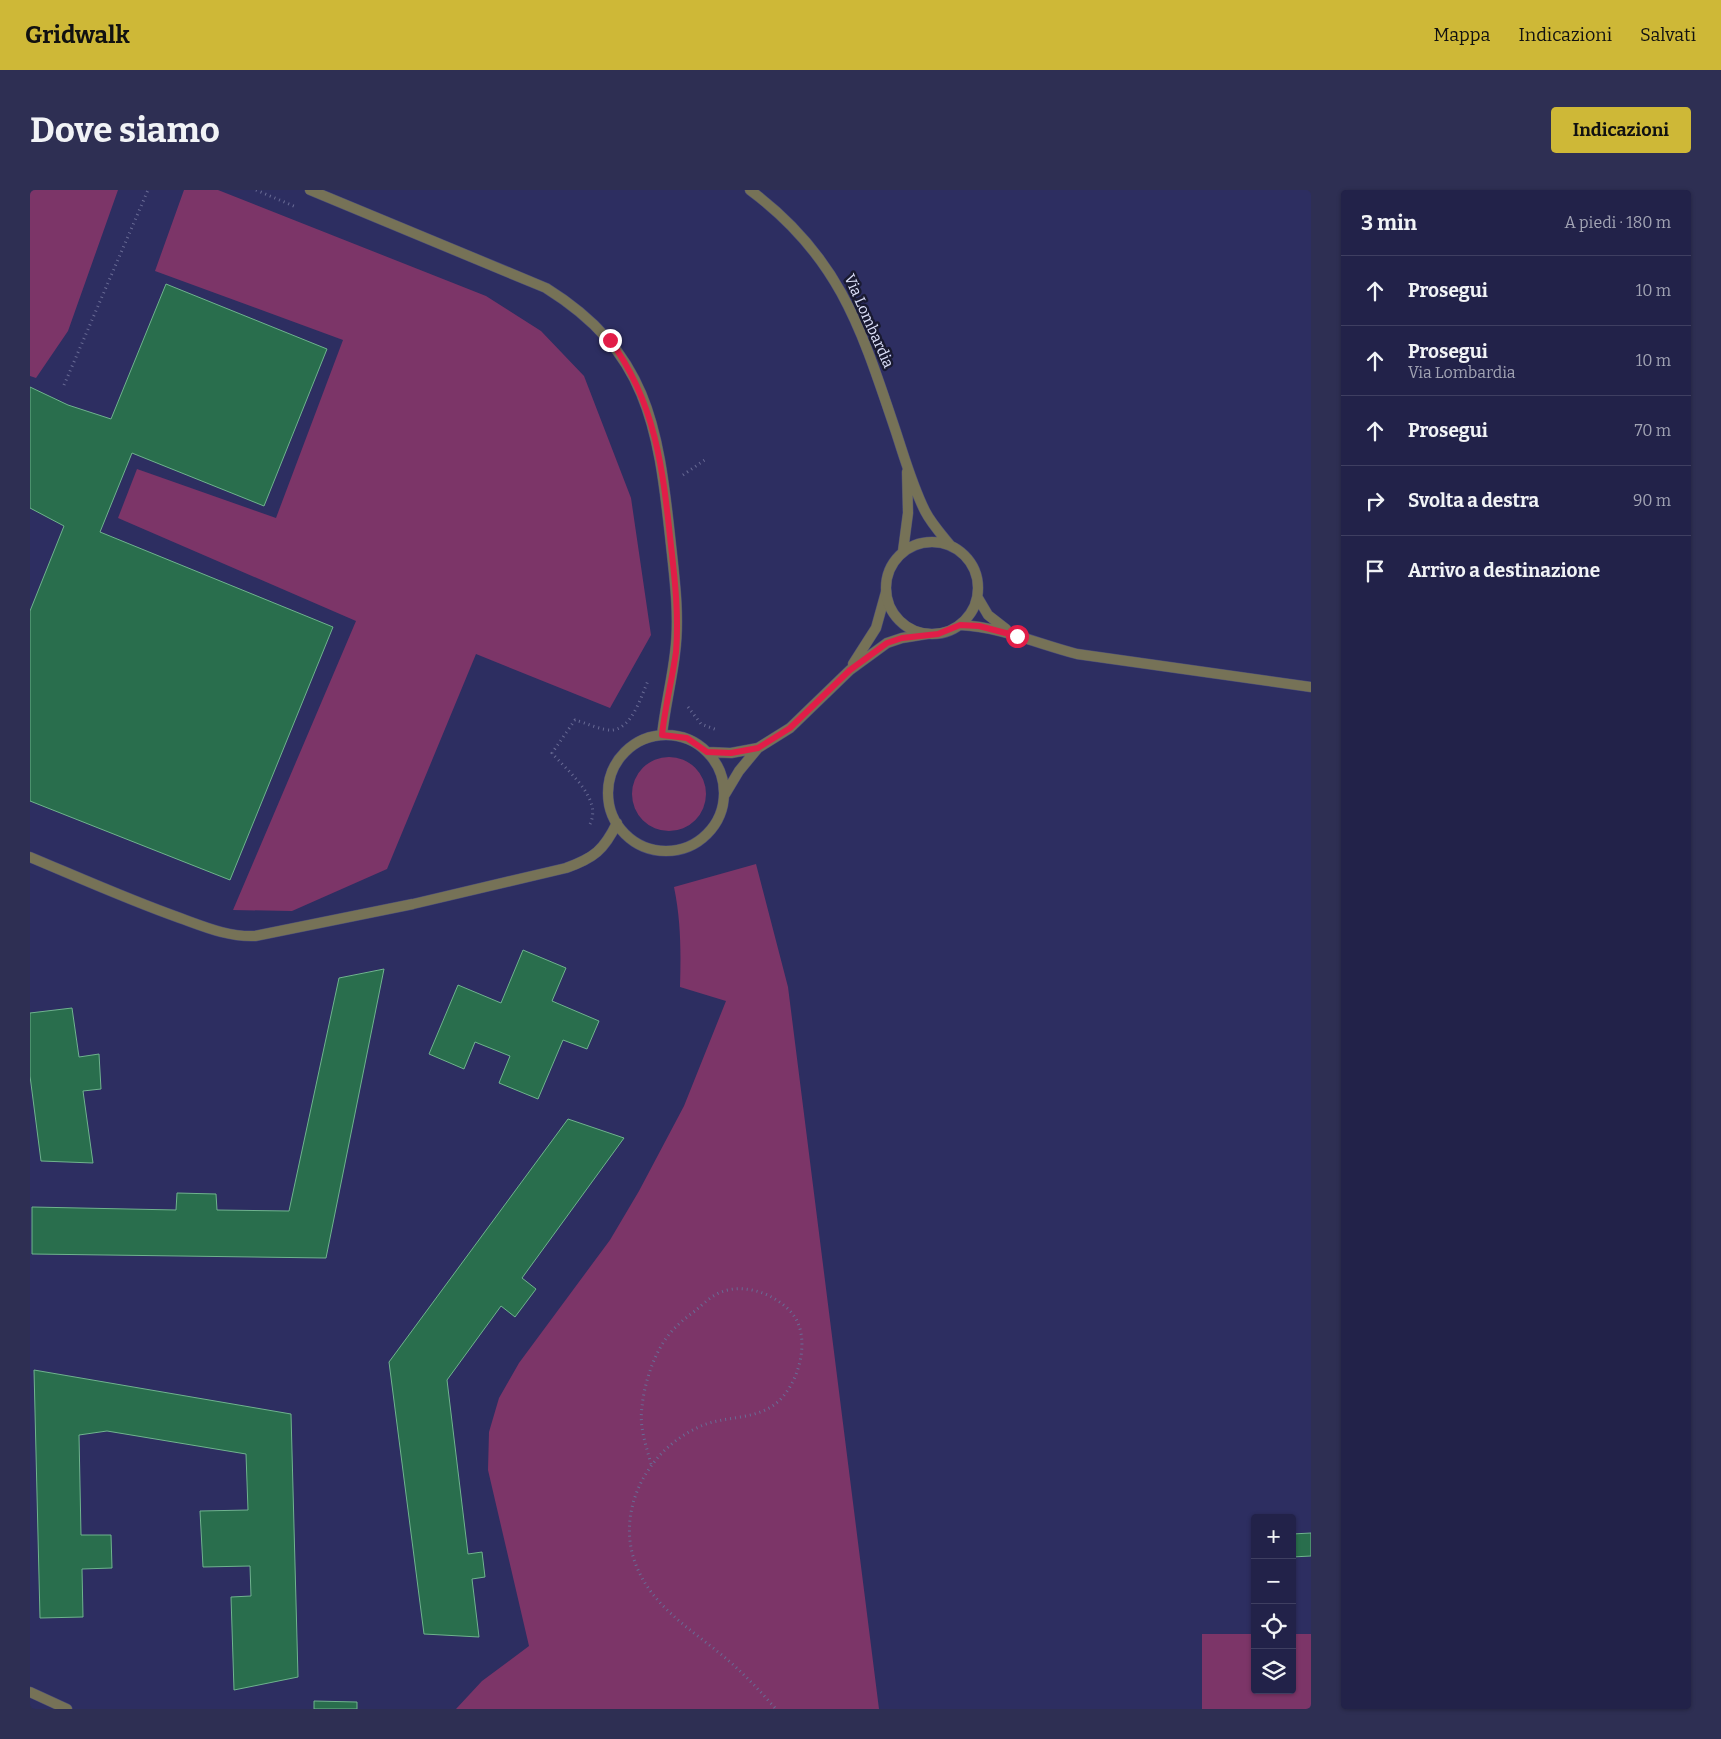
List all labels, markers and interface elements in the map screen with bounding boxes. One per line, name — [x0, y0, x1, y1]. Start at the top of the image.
text: Gridwalk — [25, 21, 130, 49]
text: Mappa — [1434, 24, 1490, 46]
text: Indicazioni — [1518, 24, 1612, 46]
text: Salvati — [1640, 24, 1696, 46]
button: Indicazioni — [1551, 107, 1691, 153]
text: Dove siamo — [30, 109, 220, 151]
text: 3 min — [1361, 210, 1417, 236]
text: A piedi · 180 m — [1565, 213, 1671, 232]
street label: Via Lombardia — [840, 271, 898, 371]
icon: ahead — [1361, 277, 1389, 305]
text: Prosegui — [1408, 279, 1488, 302]
text: 10 m — [1636, 281, 1671, 300]
route end — [599, 329, 622, 352]
text: Prosegui — [1408, 340, 1488, 363]
icon: ahead — [1361, 347, 1389, 375]
text: 10 m — [1636, 351, 1671, 370]
text: Via Lombardia — [1408, 363, 1515, 382]
icon: ahead — [1361, 417, 1389, 445]
text: Prosegui — [1408, 419, 1488, 442]
text: 70 m — [1635, 421, 1671, 440]
icon: right — [1361, 487, 1389, 515]
text: Svolta a destra — [1408, 489, 1539, 512]
text: 90 m — [1633, 491, 1671, 510]
icon: arrive — [1361, 557, 1389, 585]
text: Arrivo a destinazione — [1408, 559, 1600, 582]
route start — [1006, 625, 1029, 648]
map controls — [1251, 1514, 1296, 1694]
button: + — [1251, 1514, 1296, 1559]
button: − — [1251, 1559, 1296, 1604]
button: locate — [1251, 1604, 1296, 1649]
button: layers — [1251, 1649, 1296, 1694]

